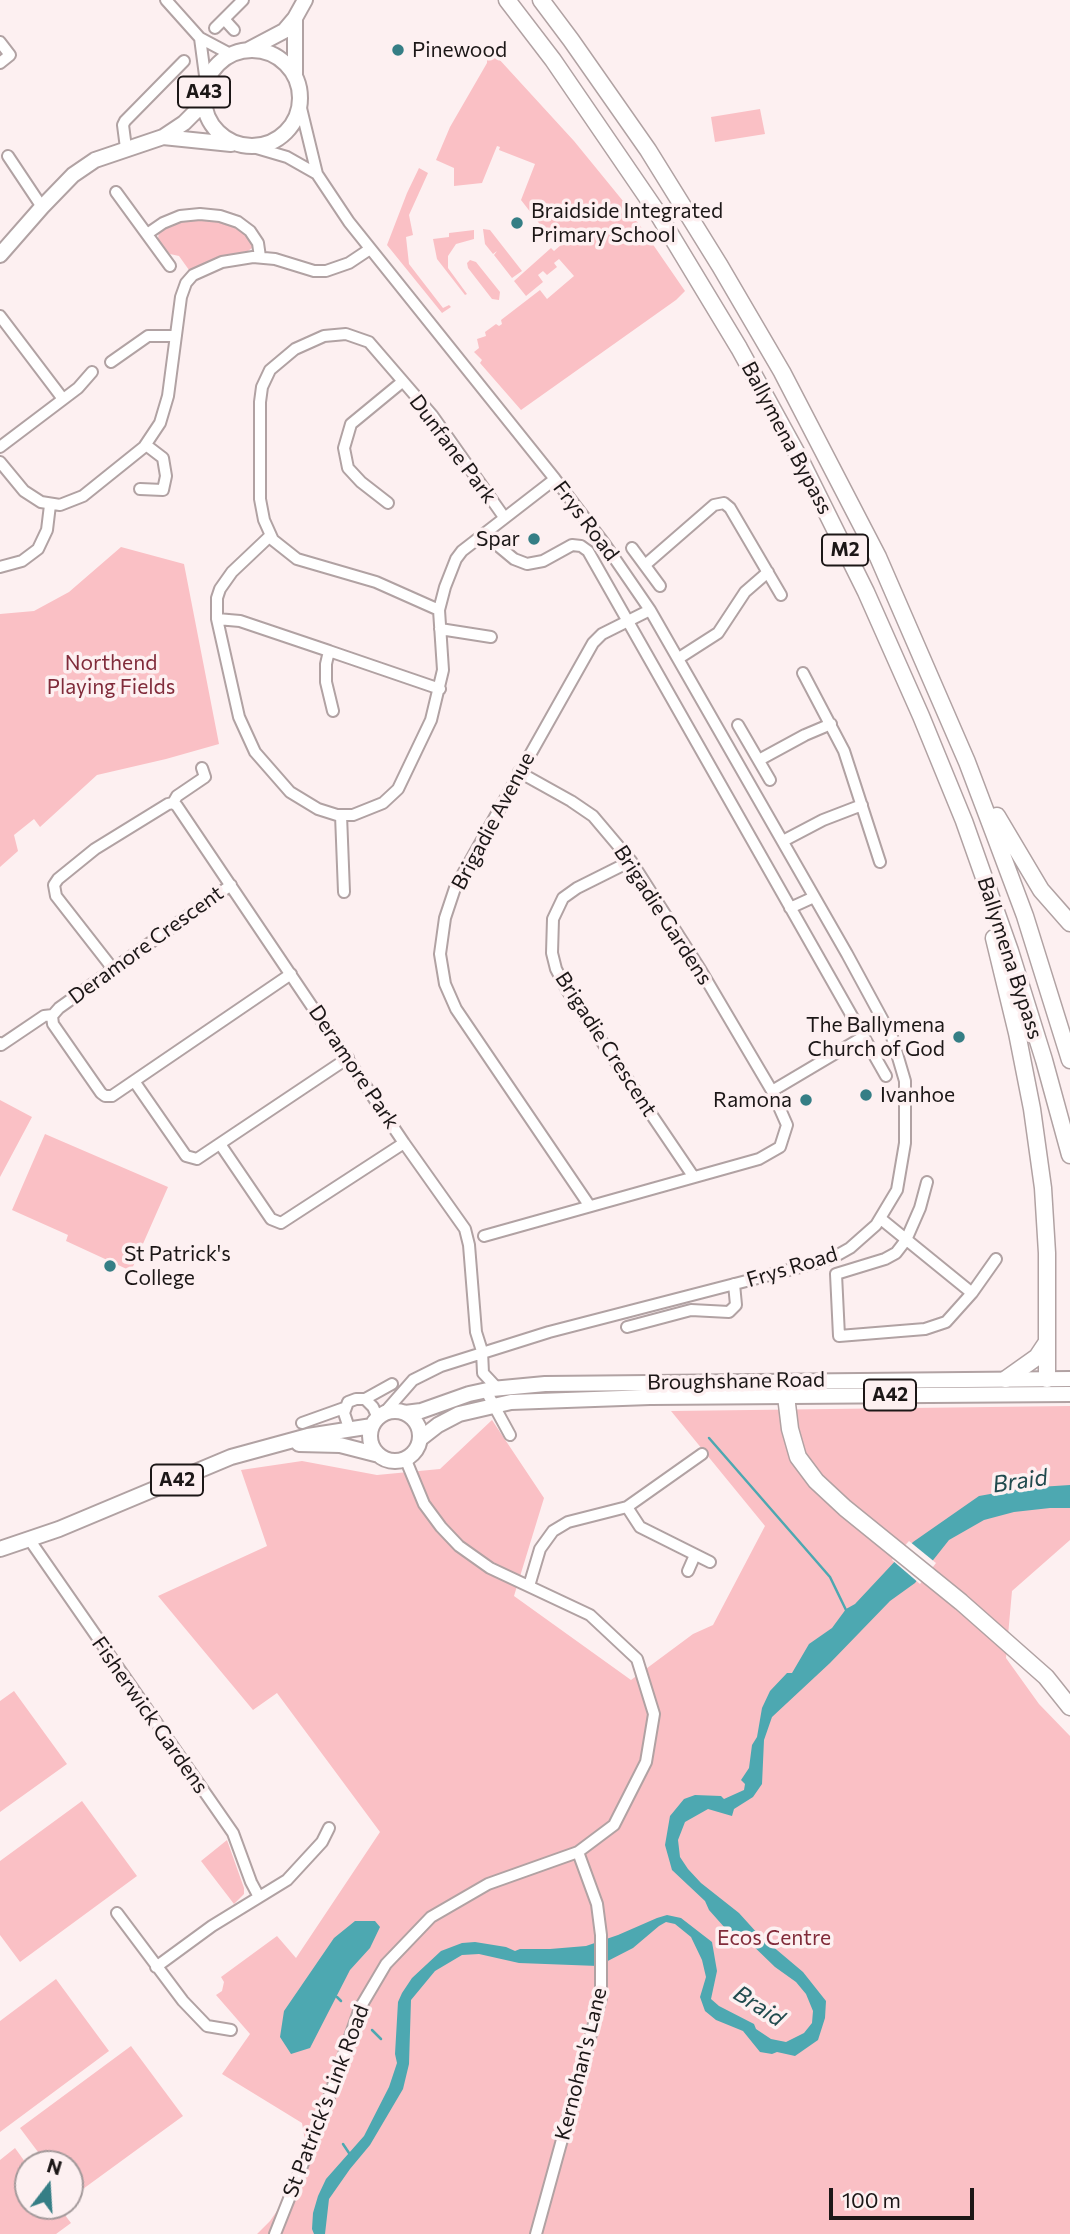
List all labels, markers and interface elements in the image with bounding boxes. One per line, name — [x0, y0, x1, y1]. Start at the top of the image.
place label: Pinewood — [412, 37, 507, 63]
marker: Pinewood — [390, 42, 406, 58]
road number: A43 — [178, 76, 230, 108]
place label: Braidside Integrated Primary School — [531, 198, 723, 248]
marker: Braidside Integrated Primary School — [509, 215, 525, 231]
street label: Ballymena Bypass — [736, 357, 838, 519]
street label: Dunfane Park — [404, 390, 502, 508]
street label: Frys Road — [548, 476, 624, 566]
place label: Spar — [476, 526, 520, 552]
marker: Spar — [526, 531, 542, 547]
road number: M2 — [822, 534, 868, 566]
park label: Northend Playing Fields — [47, 650, 175, 700]
street label: Brigadie Avenue — [446, 748, 540, 894]
street label: Brigadie Gardens — [608, 840, 718, 990]
street label: Ballymena Bypass — [972, 874, 1048, 1042]
street label: Deramore Crescent — [64, 880, 228, 1010]
street label: Brigadie Crescent — [550, 967, 662, 1121]
street label: Deramore Park — [303, 1000, 405, 1134]
place label: The Ballymena Church of God — [806, 1012, 945, 1062]
marker: The Ballymena Church of God — [951, 1029, 967, 1045]
place label: Ivanhoe — [880, 1082, 955, 1108]
place label: Ramona — [713, 1087, 792, 1113]
marker: Ivanhoe — [858, 1087, 874, 1103]
marker: Ramona — [798, 1092, 814, 1108]
place label: St Patrick's College — [124, 1241, 231, 1291]
street label: Frys Road — [744, 1241, 840, 1293]
marker: St Patrick's College — [102, 1258, 118, 1274]
street label: Broughshane Road — [647, 1367, 825, 1395]
road number: A42 — [864, 1380, 916, 1410]
road number: A42 — [151, 1464, 203, 1496]
water label: Braid — [991, 1464, 1049, 1498]
street label: Fisherwick Gardens — [86, 1632, 214, 1798]
park label: Ecos Centre — [717, 1925, 831, 1951]
water label: Braid — [728, 1979, 790, 2033]
street label: Kernohan's Lane — [550, 1985, 612, 2143]
street label: St Patrick’s Link Road — [278, 2001, 374, 2201]
north arrow — [14, 2150, 84, 2220]
text: N — [45, 2153, 65, 2179]
scale bar — [832, 2174, 977, 2218]
text: 100 m — [842, 2187, 901, 2212]

